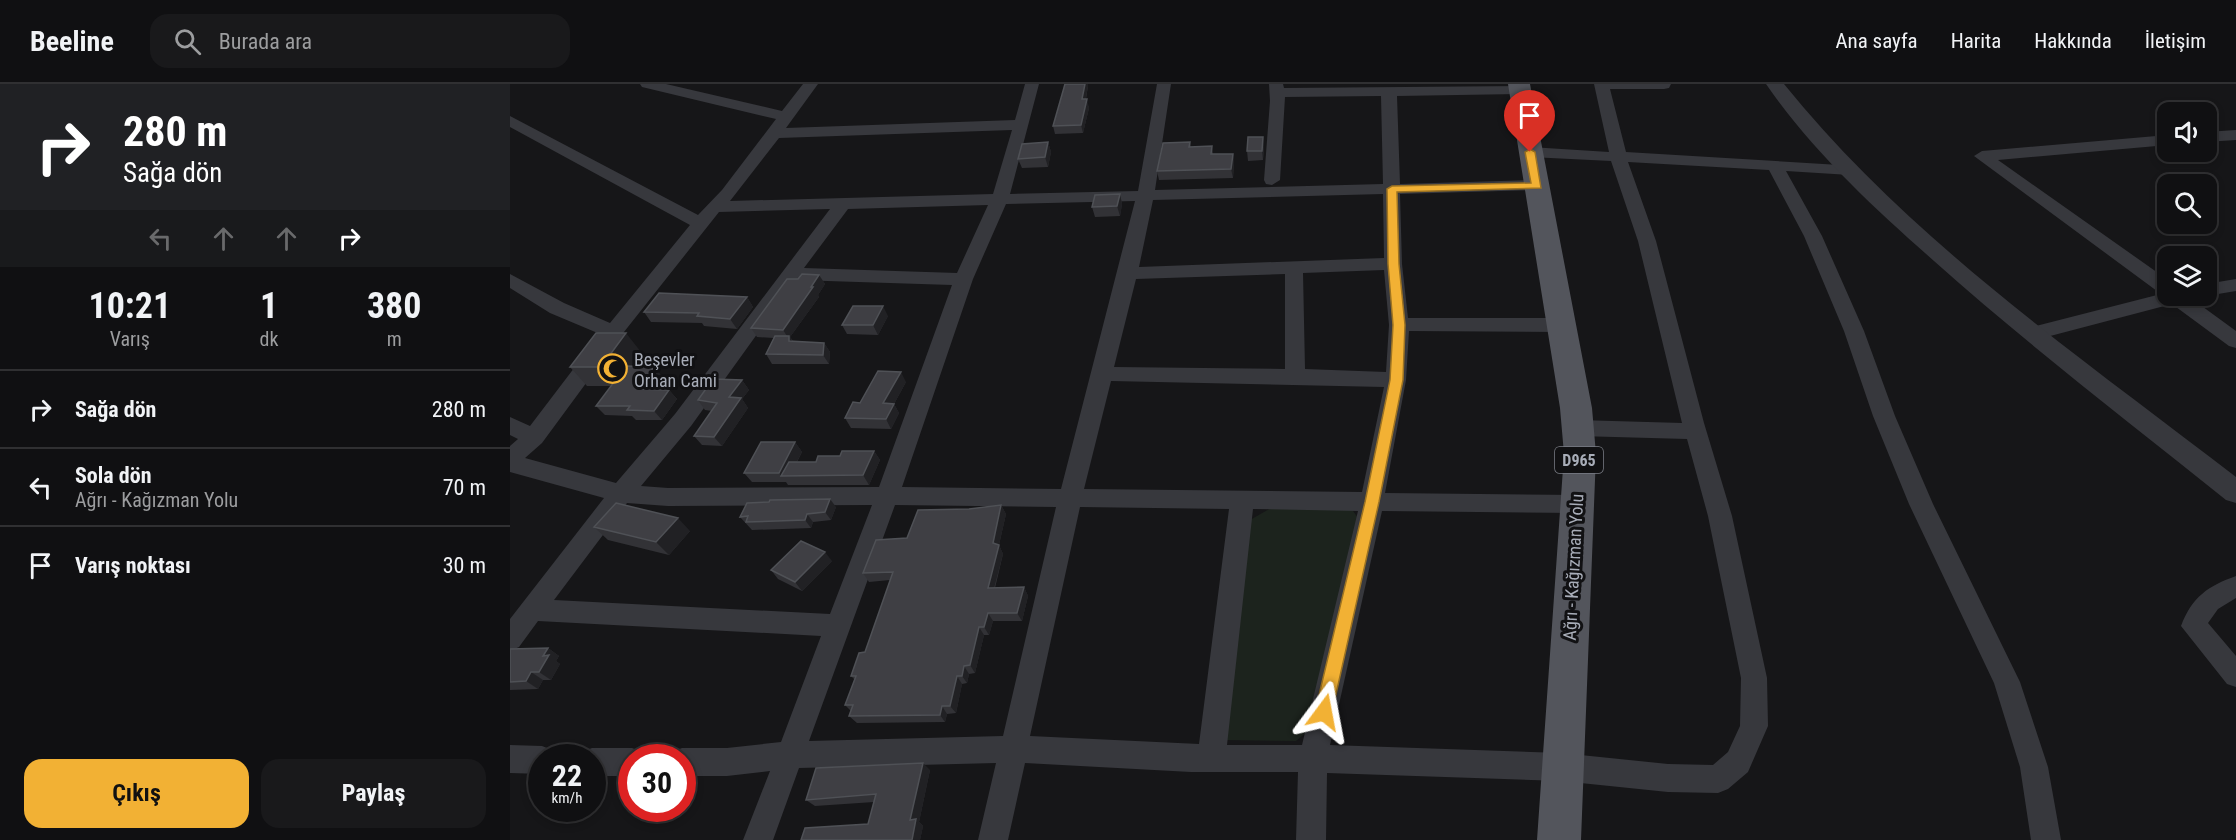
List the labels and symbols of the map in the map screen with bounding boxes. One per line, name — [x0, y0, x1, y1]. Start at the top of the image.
pin — [1504, 90, 1555, 152]
place label: Beşevler Orhan Cami — [634, 349, 717, 391]
mosque icon: Beşevler Orhan Cami — [597, 353, 629, 385]
road number: D965 — [1555, 447, 1603, 473]
street label: Ağrı - Kağızman Yolu — [1559, 493, 1587, 641]
position arrow — [1292, 680, 1356, 744]
speed limit sign: 30 — [618, 744, 696, 822]

